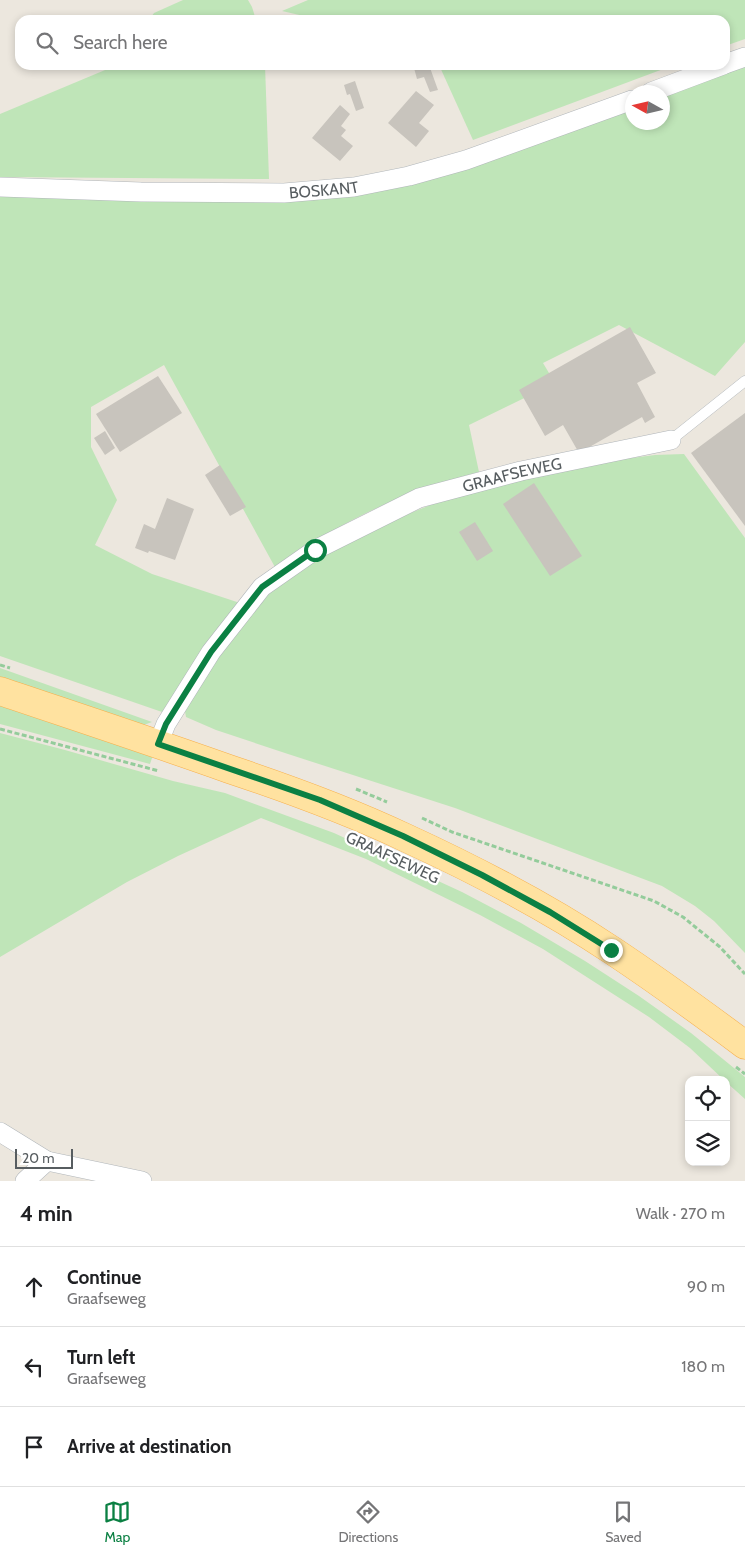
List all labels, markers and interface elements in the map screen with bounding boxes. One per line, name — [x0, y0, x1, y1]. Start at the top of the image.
search box — [15, 15, 730, 70]
icon: search — [33, 29, 61, 57]
text: Search here — [73, 31, 167, 54]
north arrow — [625, 85, 670, 130]
street label: BOSKANT — [288, 177, 361, 203]
street label: GRAAFSEWEG — [461, 454, 563, 496]
route start — [304, 539, 327, 562]
street label: GRAAFSEWEG — [343, 827, 443, 887]
route end — [600, 939, 623, 962]
map controls — [685, 1076, 730, 1166]
button: locate — [685, 1076, 730, 1121]
button: layers — [685, 1121, 730, 1166]
scale bar — [15, 1146, 72, 1169]
text: 20 m — [22, 1149, 55, 1167]
text: 4 min — [20, 1201, 73, 1226]
text: Walk · 270 m — [636, 1204, 725, 1223]
text: Continue — [67, 1266, 141, 1289]
icon: ahead — [20, 1273, 48, 1301]
text: 90 m — [687, 1277, 725, 1296]
text: Graafseweg — [67, 1289, 146, 1308]
text: Turn left — [67, 1346, 135, 1369]
icon: left — [20, 1353, 48, 1381]
text: 180 m — [681, 1357, 725, 1376]
text: Graafseweg — [67, 1369, 146, 1388]
icon: arrive — [20, 1433, 48, 1461]
text: Arrive at destination — [67, 1435, 231, 1458]
tab: Map — [103, 1498, 131, 1546]
tab: Directions — [338, 1498, 398, 1546]
tab: Saved — [605, 1498, 642, 1546]

